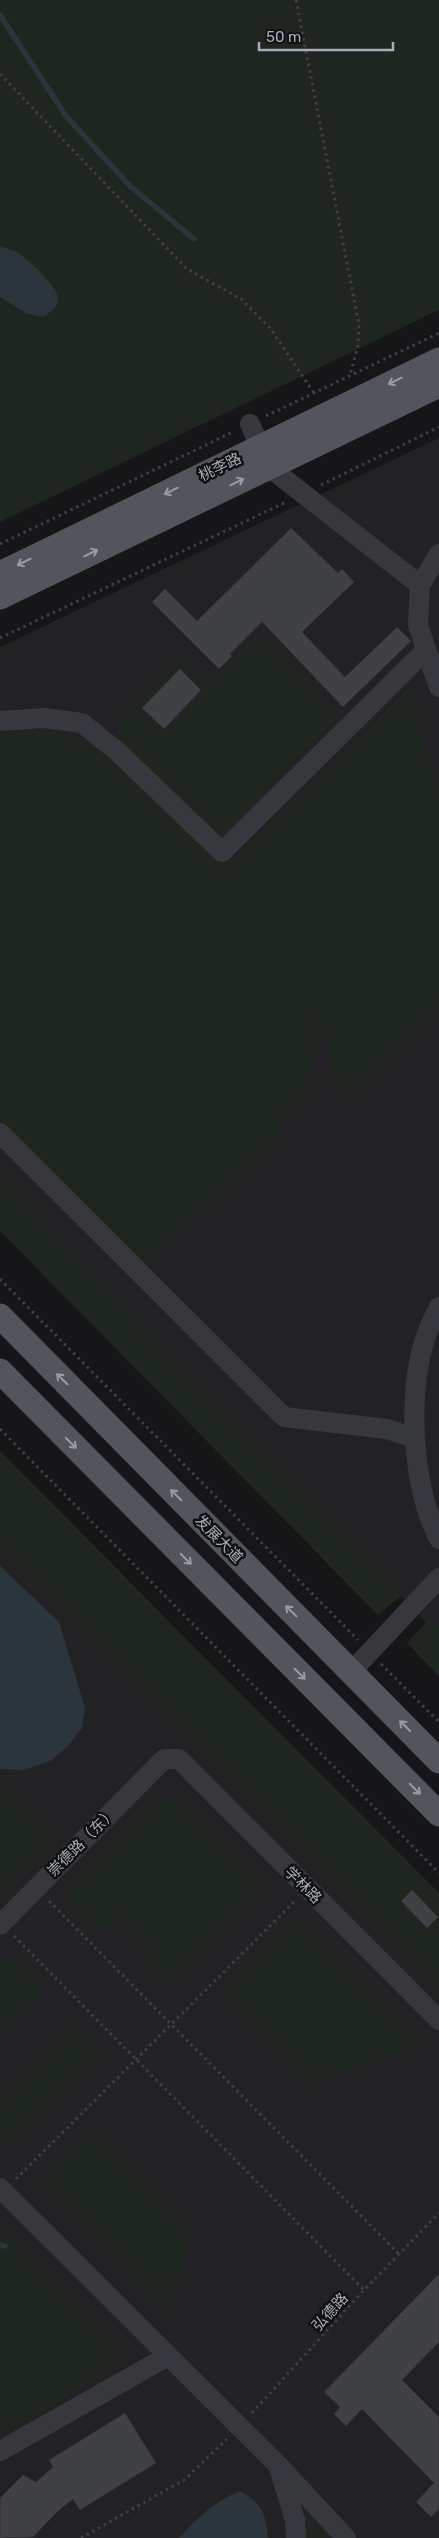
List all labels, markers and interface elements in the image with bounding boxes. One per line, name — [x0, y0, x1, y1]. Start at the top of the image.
scale bar — [259, 20, 393, 52]
text: 50 m — [266, 28, 301, 46]
one-way arrow — [388, 377, 403, 387]
street label: 桃李路 — [196, 449, 244, 485]
one-way arrow — [229, 476, 244, 486]
one-way arrow — [163, 486, 178, 496]
one-way arrow — [83, 548, 98, 557]
one-way arrow — [17, 557, 32, 567]
one-way arrow — [56, 1373, 68, 1386]
one-way arrow — [65, 1437, 77, 1450]
one-way arrow — [170, 1489, 183, 1501]
street label: 发展大道 — [191, 1511, 247, 1567]
one-way arrow — [180, 1552, 192, 1565]
one-way arrow — [284, 1605, 297, 1617]
one-way arrow — [294, 1668, 306, 1680]
one-way arrow — [399, 1720, 411, 1733]
one-way arrow — [409, 1783, 421, 1796]
street label: 崇德路（东） — [44, 1804, 120, 1880]
street label: 学林路 — [281, 1863, 325, 1907]
street label: 弘德路 — [308, 2289, 352, 2335]

